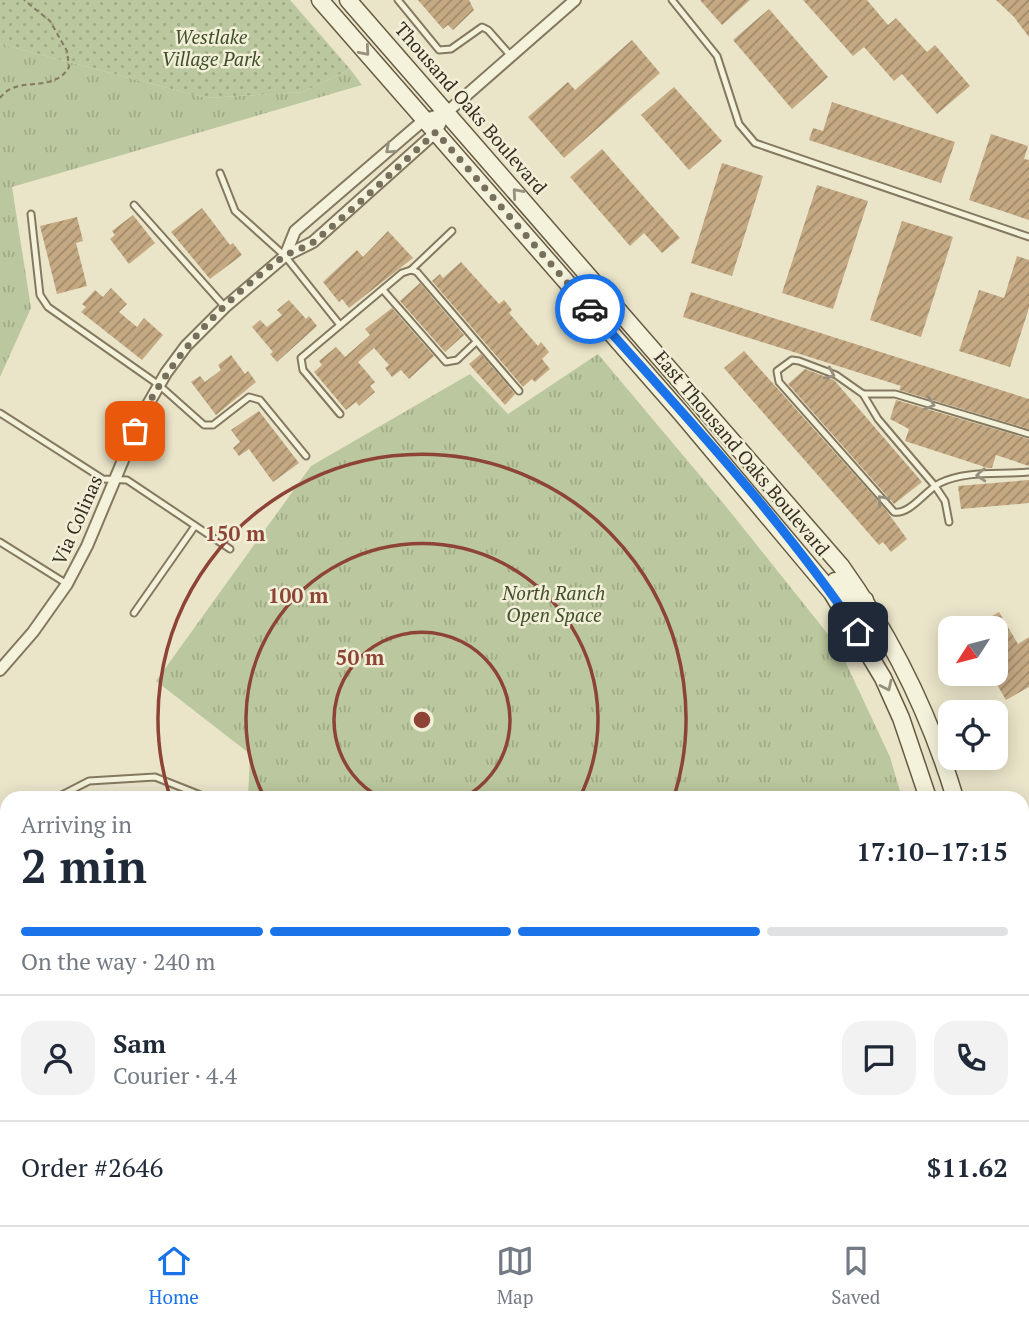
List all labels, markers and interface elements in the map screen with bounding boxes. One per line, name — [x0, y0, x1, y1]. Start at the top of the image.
street label: Thousand Oaks Boulevard — [390, 16, 553, 199]
park label: Westlake Village Park — [162, 24, 261, 71]
one-way arrow — [357, 43, 369, 56]
one-way arrow — [386, 141, 399, 153]
one-way arrow — [513, 188, 525, 201]
courier — [555, 274, 625, 344]
icon: car — [571, 290, 609, 328]
street label: East Thousand Oaks Boulevard — [649, 345, 836, 561]
one-way arrow — [823, 366, 836, 380]
one-way arrow — [923, 396, 935, 411]
pin — [105, 401, 165, 461]
icon: bag — [116, 412, 154, 450]
one-way arrow — [975, 468, 986, 483]
street label: Via Colinas — [46, 471, 107, 569]
one-way arrow — [878, 495, 890, 508]
text: 150 m — [205, 519, 266, 547]
park label: North Ranch Open Space — [502, 580, 605, 627]
text: 100 m — [268, 581, 329, 609]
pin — [828, 602, 888, 662]
icon: home — [839, 613, 877, 651]
north arrow — [938, 616, 1008, 686]
map controls — [938, 616, 1008, 770]
text: 50 m — [336, 643, 385, 671]
one-way arrow — [878, 679, 892, 691]
button: locate — [938, 700, 1008, 770]
centre of rings — [410, 708, 434, 732]
text: Arriving in — [21, 809, 132, 840]
text: 17:10–17:15 — [856, 834, 1008, 868]
text: 2 min — [21, 835, 147, 896]
text: On the way · 240 m — [21, 946, 215, 977]
button: person — [21, 1021, 95, 1095]
button: chat — [842, 1021, 916, 1095]
button: phone — [934, 1021, 1008, 1095]
text: Sam — [113, 1026, 166, 1060]
text: Courier · 4.4 — [113, 1060, 237, 1091]
text: Order #2646 — [21, 1150, 163, 1184]
text: $11.62 — [927, 1150, 1008, 1184]
tab: Home — [149, 1242, 199, 1309]
tab: Map — [496, 1242, 534, 1309]
tab: Saved — [831, 1242, 880, 1309]

